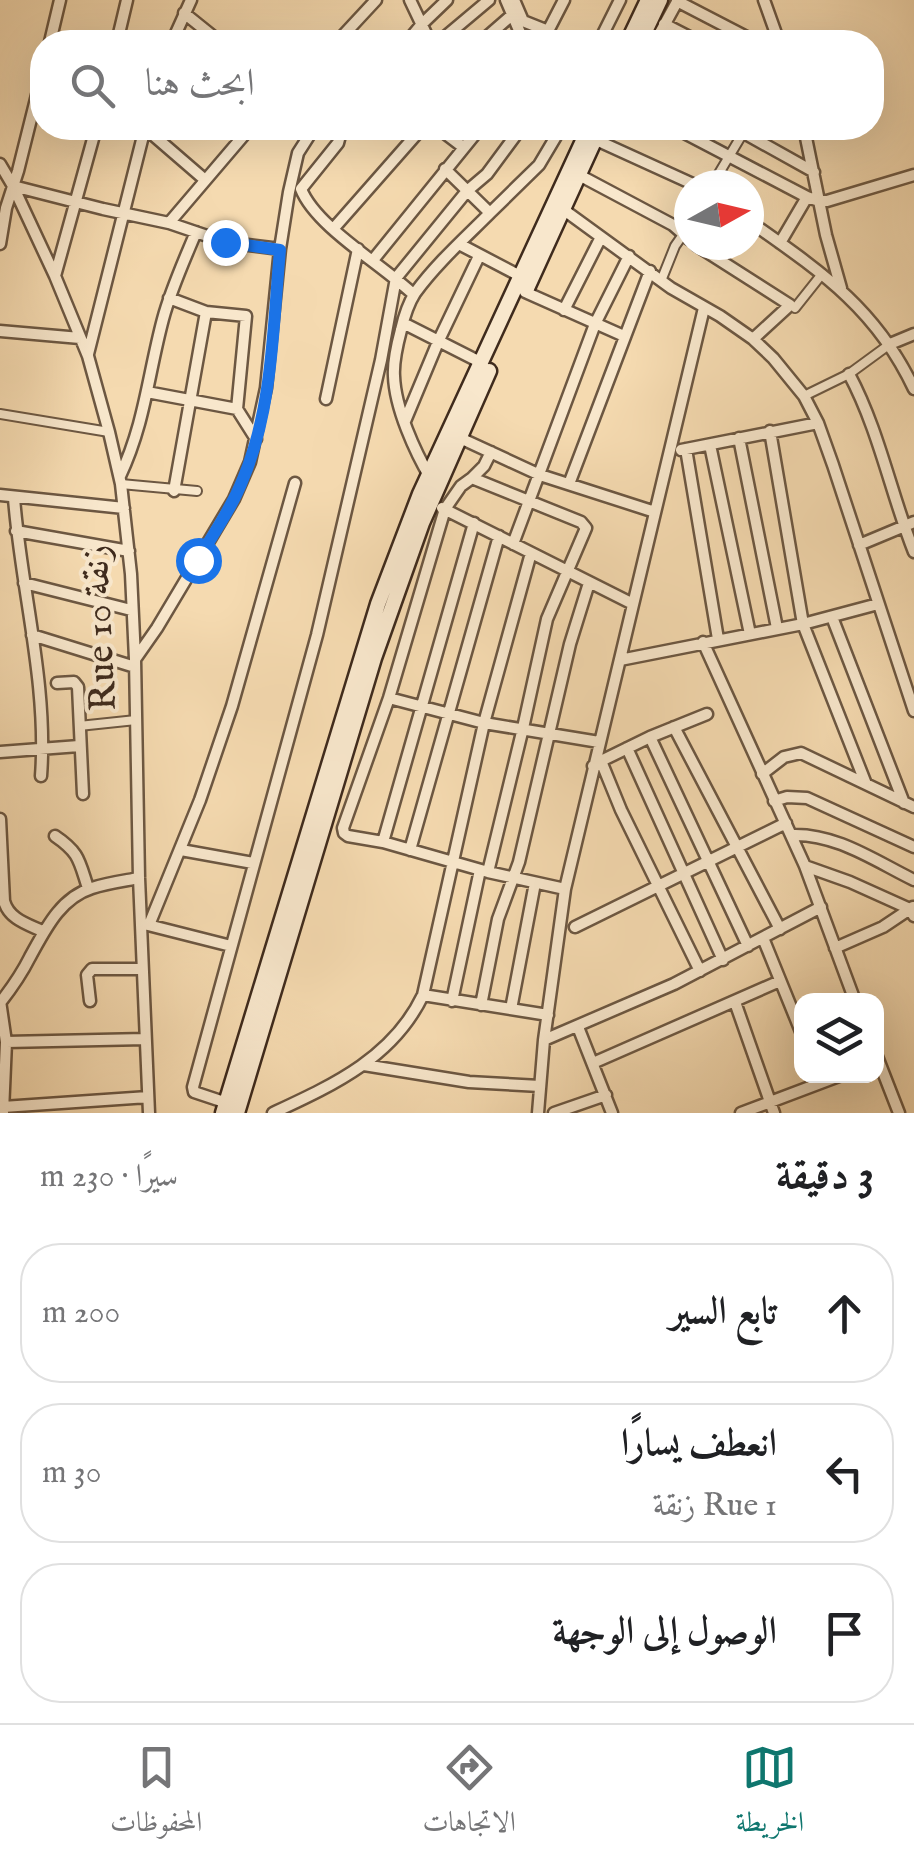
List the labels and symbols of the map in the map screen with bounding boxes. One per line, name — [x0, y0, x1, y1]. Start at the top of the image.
north arrow — [674, 170, 764, 260]
route end — [203, 220, 249, 266]
route start — [176, 538, 222, 584]
street label: Rue 10 زنقة — [73, 544, 129, 712]

